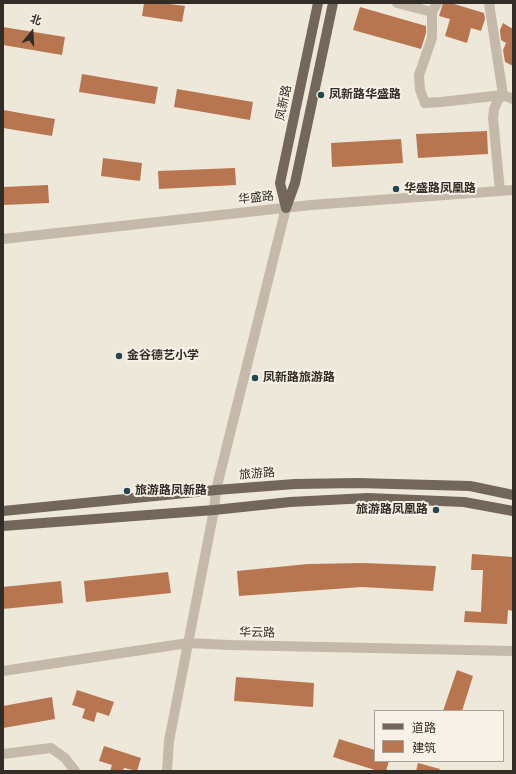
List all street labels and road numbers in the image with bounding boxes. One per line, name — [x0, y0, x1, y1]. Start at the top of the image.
street label: 凤新路 — [273, 84, 295, 122]
street label: 华盛路 — [237, 189, 275, 207]
street label: 旅游路 — [239, 466, 275, 482]
street label: 华云路 — [239, 625, 275, 641]

